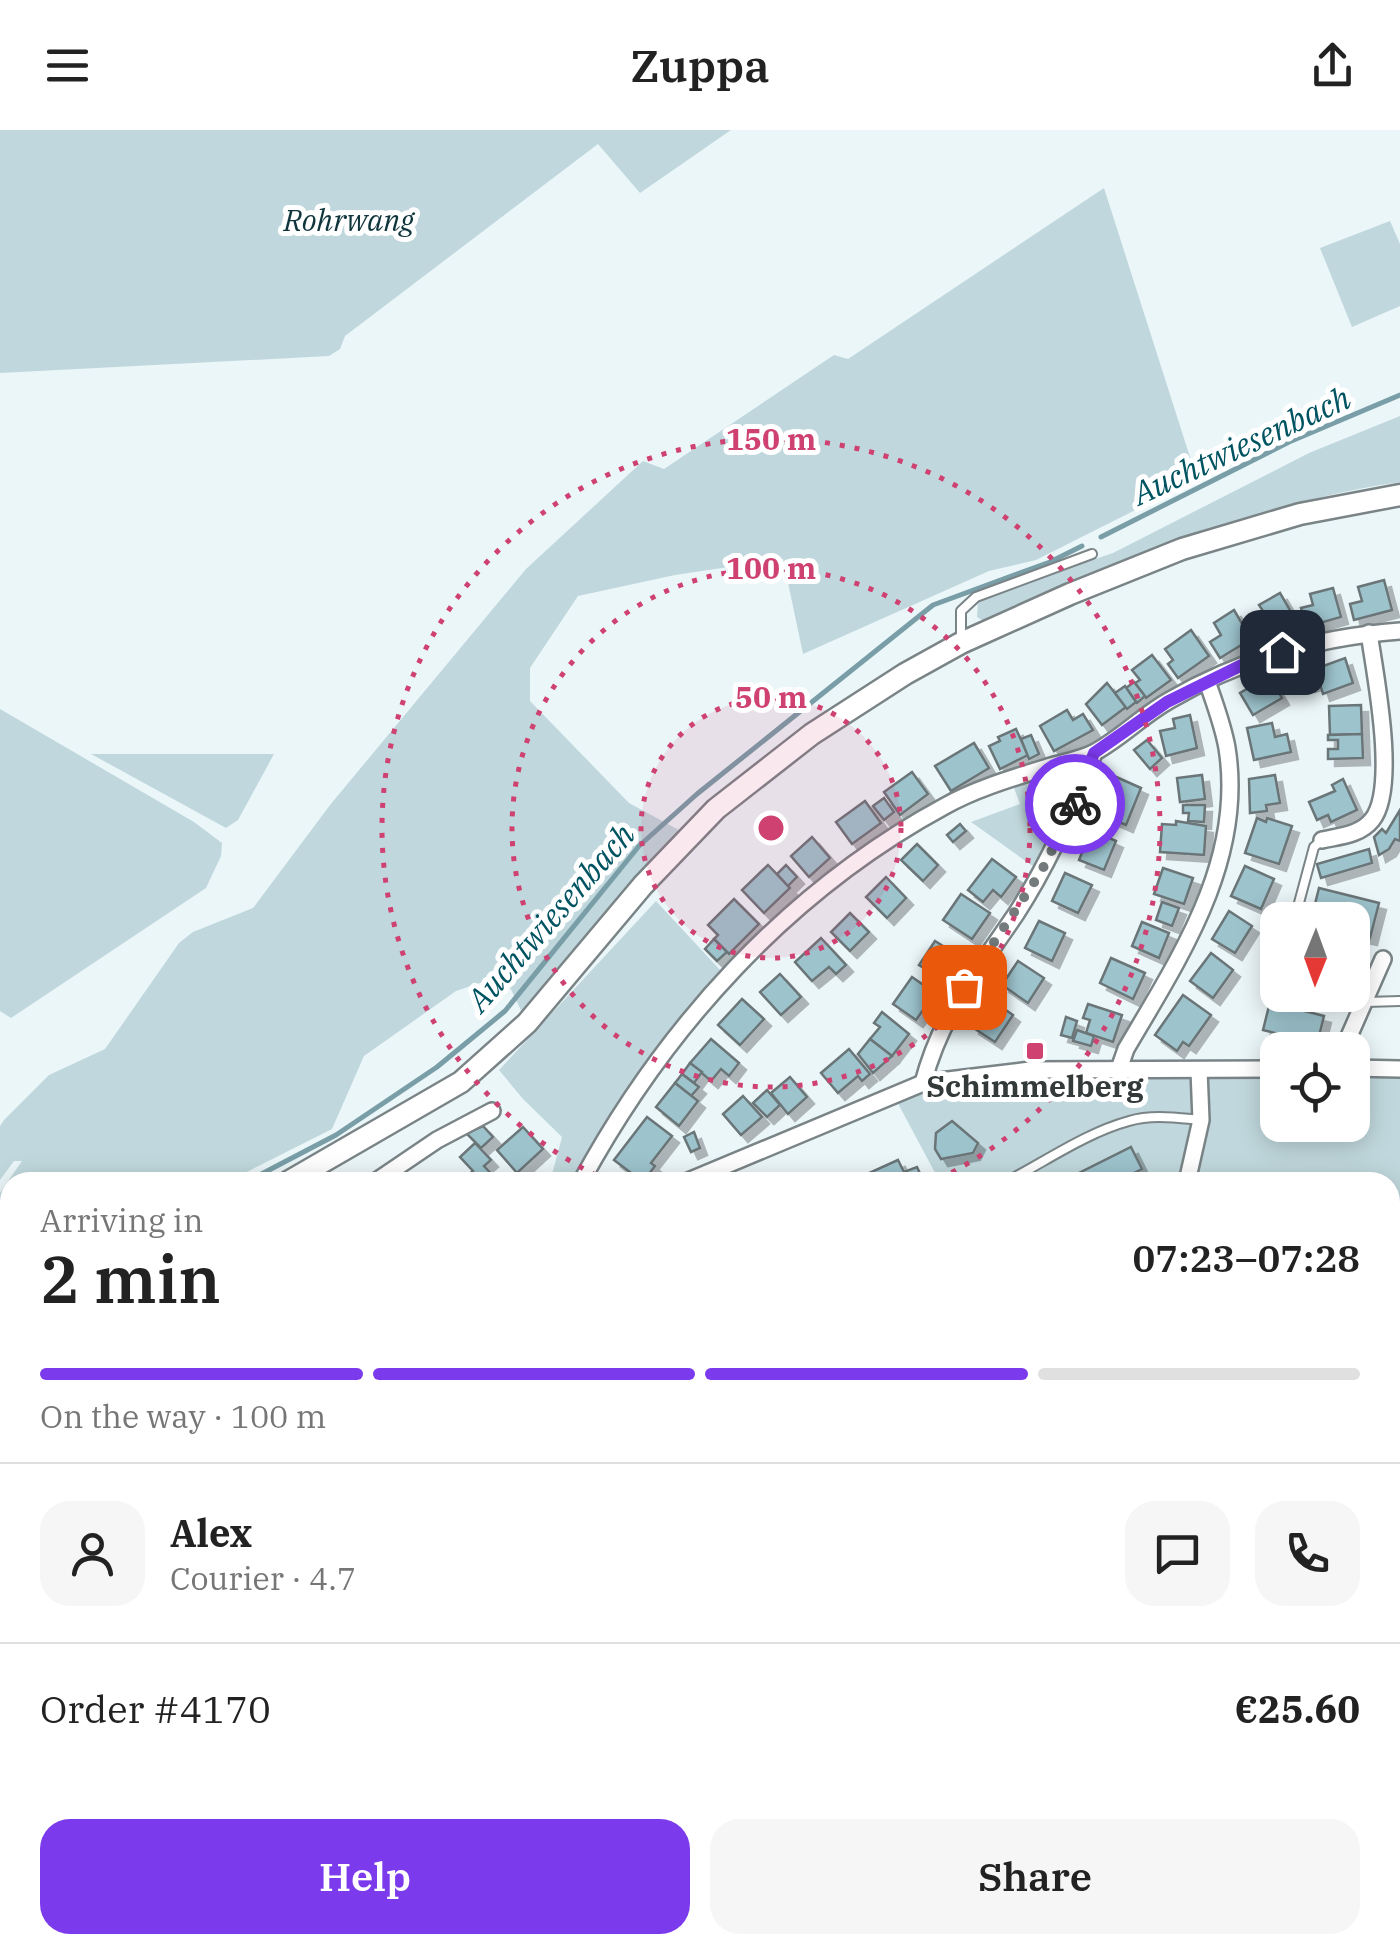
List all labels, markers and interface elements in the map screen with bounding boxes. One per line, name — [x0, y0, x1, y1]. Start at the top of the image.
text: Zuppa — [630, 36, 770, 94]
icon: menu — [40, 38, 95, 93]
icon: share — [1305, 38, 1360, 93]
park label: Rohrwang — [283, 200, 415, 239]
water label: Auchtwiesenbach — [1123, 376, 1357, 515]
text: 150 m — [726, 419, 816, 458]
text: 100 m — [726, 548, 816, 587]
pin — [1240, 610, 1325, 695]
icon: home — [1255, 625, 1310, 680]
text: 50 m — [735, 677, 807, 716]
courier — [1025, 754, 1125, 854]
icon: bike — [1048, 777, 1103, 832]
centre of rings — [753, 810, 789, 846]
water label: Auchtwiesenbach — [455, 814, 643, 1021]
north arrow — [1260, 902, 1370, 1012]
map controls — [1260, 902, 1370, 1142]
pin — [922, 945, 1007, 1030]
icon: bag — [937, 960, 992, 1015]
button: locate — [1260, 1032, 1370, 1142]
marker: Schimmelberg — [1024, 1040, 1046, 1062]
place label: Schimmelberg — [926, 1066, 1144, 1105]
text: Arriving in — [40, 1199, 203, 1241]
text: 07:23–07:28 — [1133, 1233, 1360, 1282]
text: 2 min — [40, 1236, 221, 1321]
text: On the way · 100 m — [40, 1395, 326, 1437]
button: person — [40, 1501, 145, 1606]
button: chat — [1125, 1501, 1230, 1606]
button: phone — [1255, 1501, 1360, 1606]
text: Alex — [170, 1508, 252, 1557]
text: Courier · 4.7 — [170, 1557, 356, 1599]
text: Order #4170 — [40, 1684, 271, 1733]
text: €25.60 — [1234, 1684, 1360, 1733]
button: Help — [40, 1819, 690, 1934]
button: Share — [710, 1819, 1360, 1934]

